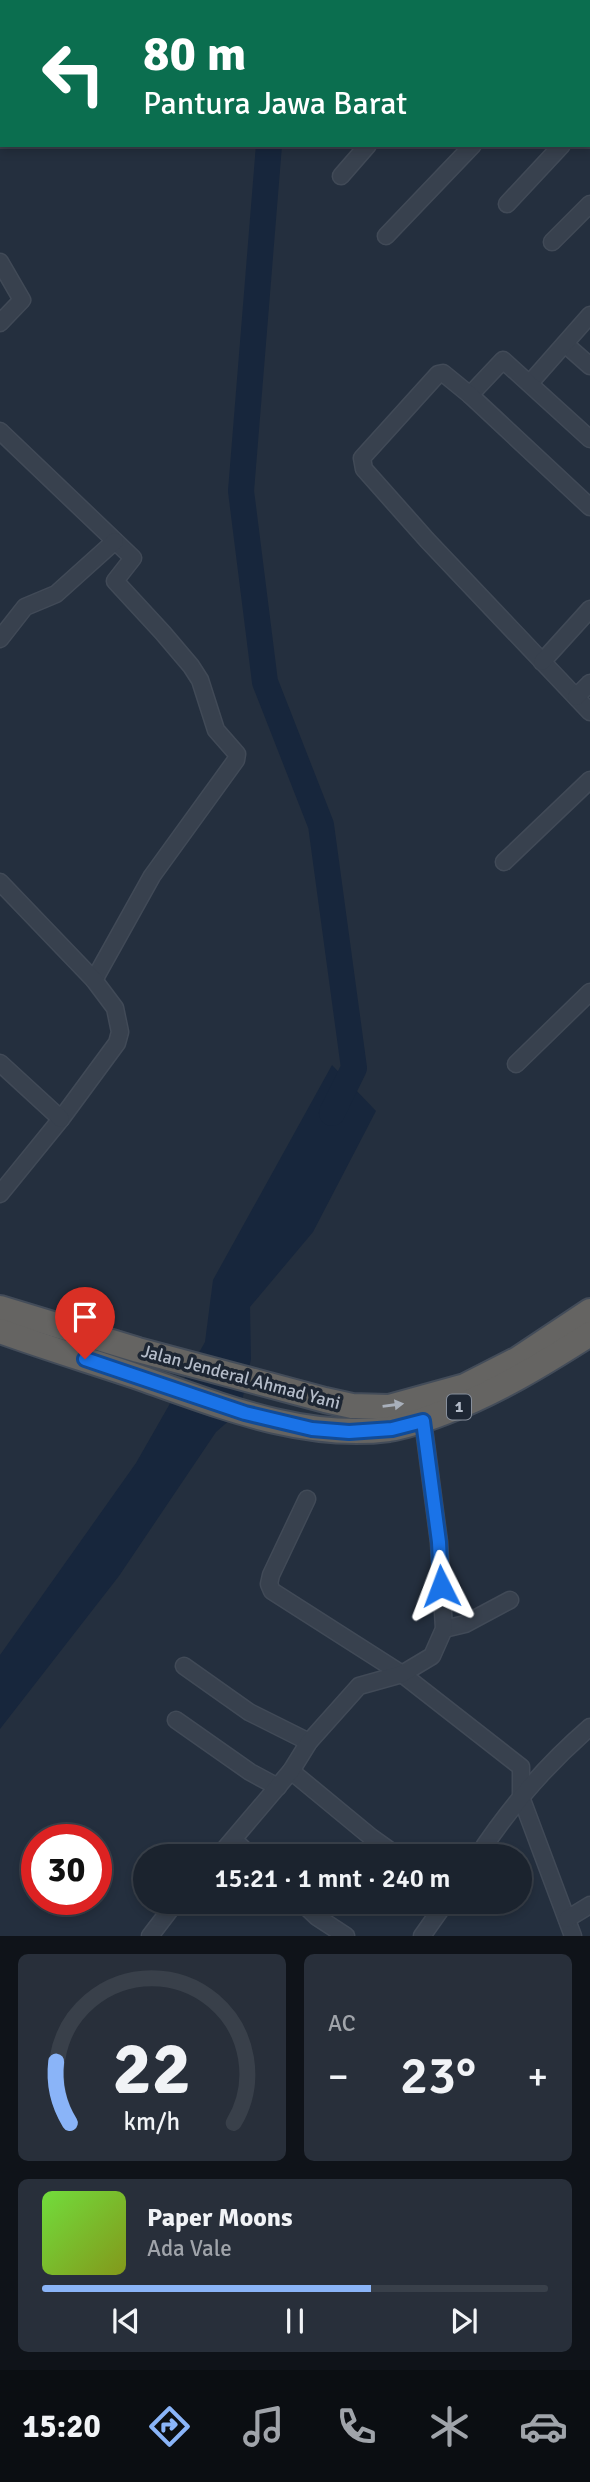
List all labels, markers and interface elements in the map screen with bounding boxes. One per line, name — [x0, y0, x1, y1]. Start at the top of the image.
text: 80 m — [143, 24, 246, 84]
icon: left — [28, 28, 119, 119]
text: Pantura Jawa Barat — [143, 84, 407, 123]
pin — [55, 1287, 115, 1359]
icon: arrive — [66, 1298, 104, 1336]
street label: Jalan Jenderal Ahmad Yani — [139, 1340, 343, 1414]
road number: 1 — [447, 1394, 471, 1420]
one-way arrow — [382, 1399, 404, 1410]
position arrow — [404, 1549, 478, 1623]
speed limit sign: 30 — [21, 1824, 112, 1915]
text: 15:21 · 1 mnt · 240 m — [215, 1863, 450, 1895]
text: AC — [328, 2009, 356, 2038]
text: 22 — [113, 2026, 191, 2115]
text: 23° — [400, 2044, 476, 2108]
text: − — [328, 2053, 349, 2100]
text: + — [527, 2053, 548, 2100]
text: km/h — [124, 2106, 180, 2137]
text: Paper Moons — [147, 2202, 293, 2234]
text: Ada Vale — [147, 2234, 232, 2263]
icon: previous — [107, 2302, 145, 2340]
icon: pause — [276, 2302, 314, 2340]
icon: next — [445, 2302, 483, 2340]
icon: directions — [145, 2402, 194, 2451]
icon: music — [239, 2402, 288, 2451]
icon: phone — [332, 2402, 381, 2451]
icon: climate — [425, 2402, 474, 2451]
icon: car — [519, 2402, 568, 2451]
text: 15:20 — [22, 2407, 101, 2446]

